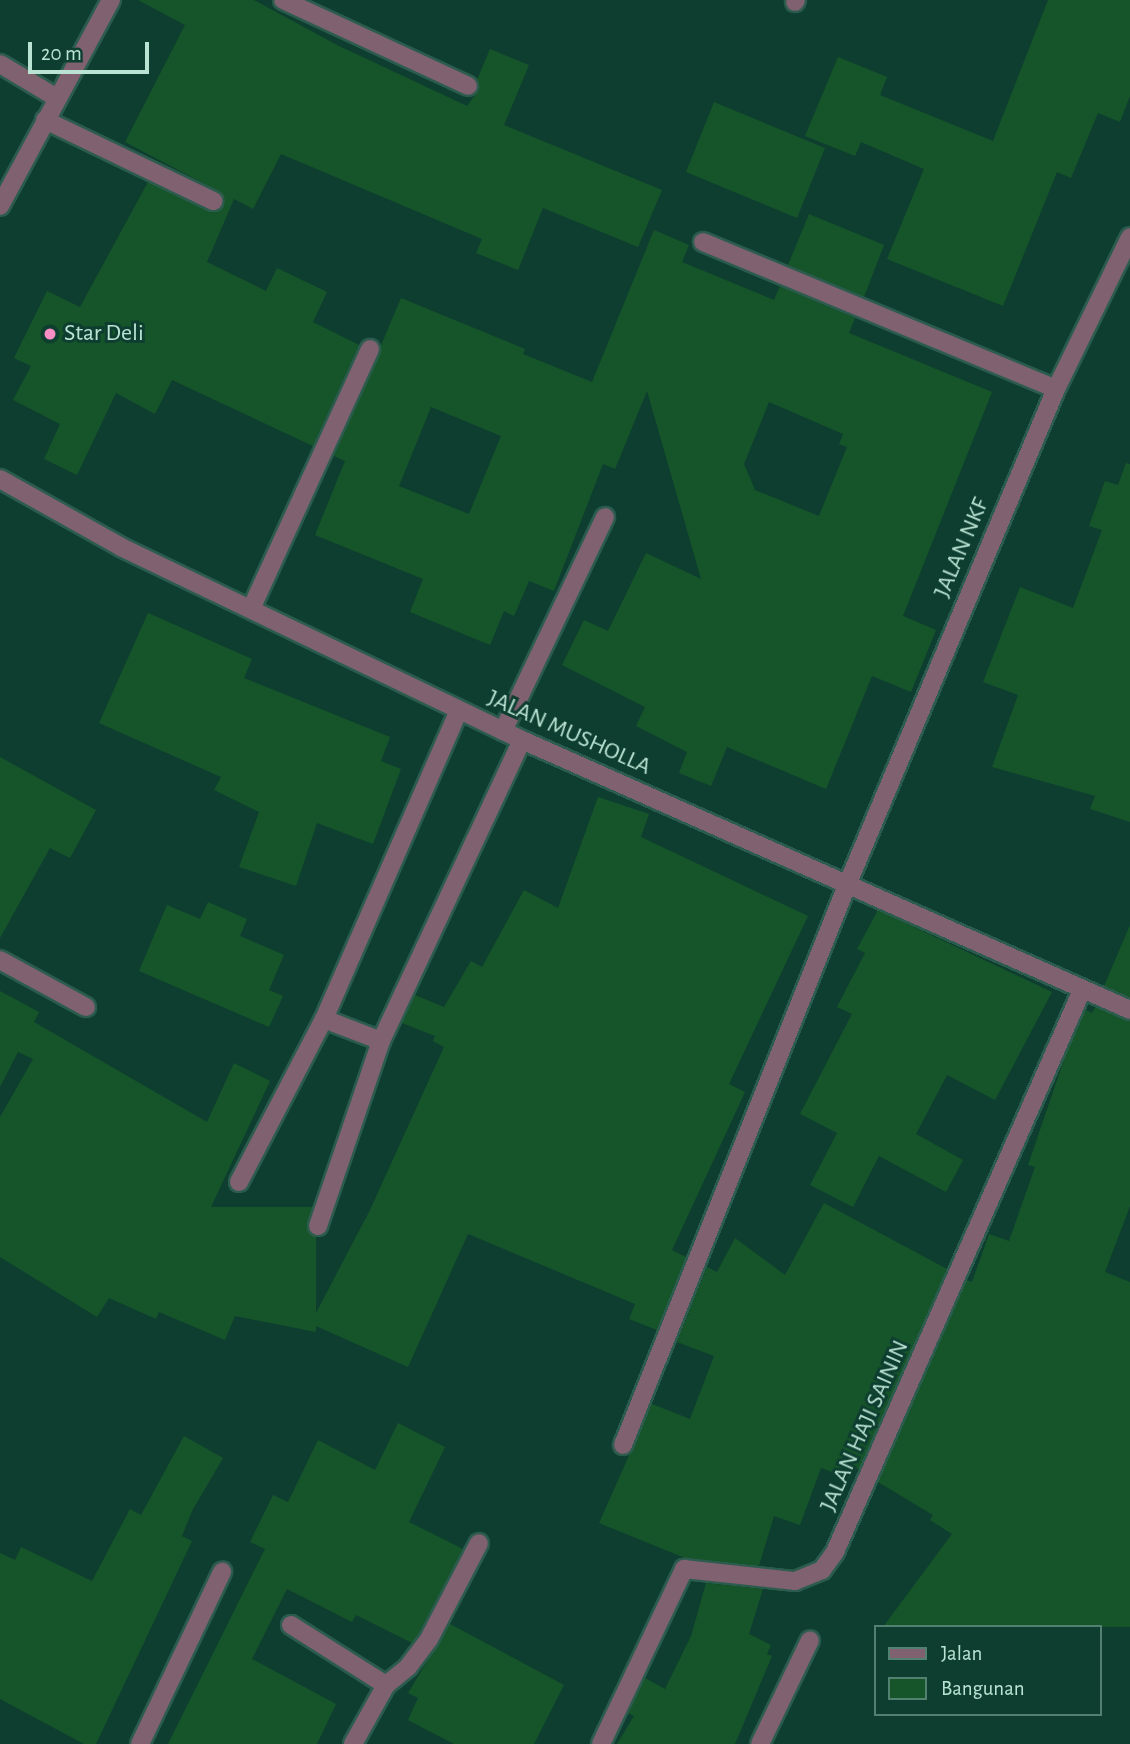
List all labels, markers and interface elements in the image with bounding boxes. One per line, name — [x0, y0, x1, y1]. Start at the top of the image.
scale bar — [32, 28, 152, 72]
text: 20 m — [41, 43, 82, 64]
place label: Star Deli — [64, 320, 144, 348]
marker: Star Deli — [42, 326, 58, 342]
street label: JALAN NKF — [928, 494, 996, 602]
street label: JALAN MUSHOLLA — [483, 684, 655, 782]
street label: JALAN HAJI SAININ — [814, 1336, 916, 1516]
legend — [874, 1625, 1102, 1716]
text: Jalan — [941, 1643, 982, 1664]
text: Bangunan — [941, 1678, 1025, 1699]

